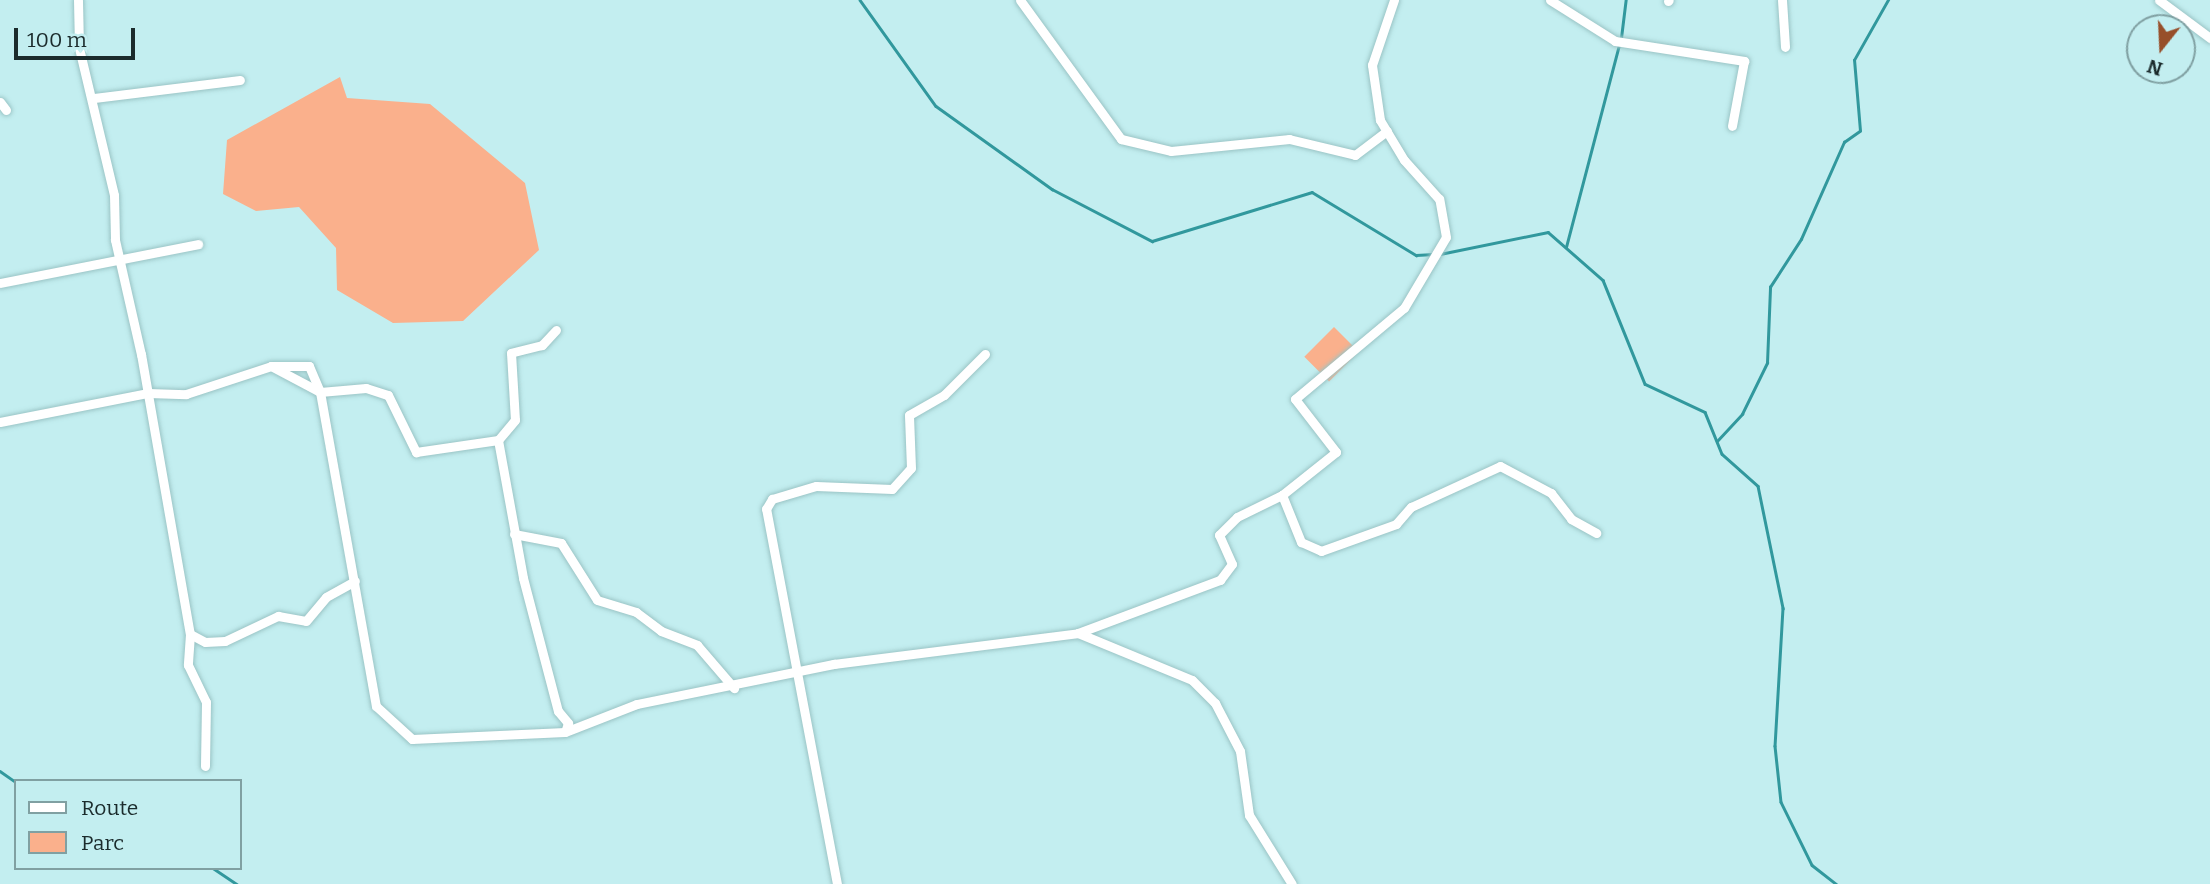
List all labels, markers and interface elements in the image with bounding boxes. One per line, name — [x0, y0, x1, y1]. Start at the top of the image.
scale bar — [18, 14, 138, 58]
north arrow — [2126, 14, 2196, 84]
text: 100 m — [27, 27, 87, 53]
text: N — [2144, 54, 2166, 81]
legend — [14, 779, 242, 870]
text: Route — [81, 795, 138, 821]
text: Parc — [81, 830, 124, 856]

